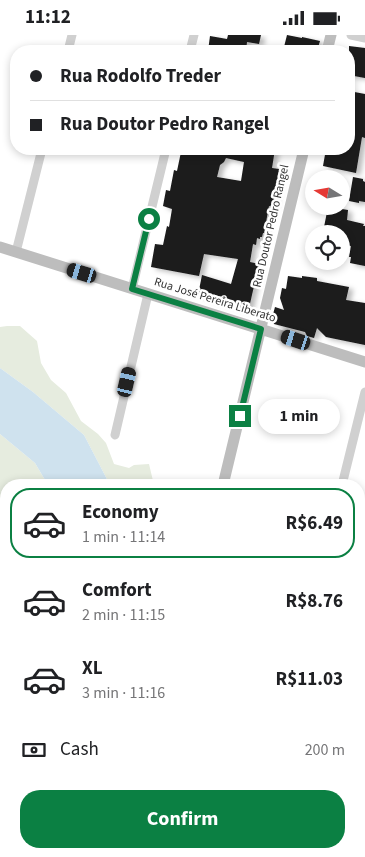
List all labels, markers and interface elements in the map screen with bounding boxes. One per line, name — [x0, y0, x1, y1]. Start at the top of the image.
text: 11:12 — [25, 4, 71, 31]
text: Rua Rodolfo Treder — [60, 63, 221, 90]
text: Rua Doutor Pedro Rangel — [60, 111, 269, 138]
street label: Rua Doutor Pedro Rangel — [249, 163, 293, 289]
north arrow — [305, 170, 350, 215]
map controls — [305, 170, 350, 270]
route start — [138, 208, 160, 230]
button: locate — [305, 225, 350, 270]
car — [65, 261, 98, 285]
street label: Rua José Pereira Liberato — [152, 273, 278, 327]
car — [279, 328, 312, 352]
car — [116, 366, 137, 398]
callout: 1 min — [258, 399, 340, 433]
route end — [229, 405, 251, 427]
text: 1 min — [280, 405, 318, 427]
text: Economy — [82, 499, 159, 526]
icon: car — [22, 501, 67, 546]
text: R$6.49 — [286, 510, 343, 537]
text: 1 min · 11:14 — [82, 526, 165, 548]
text: Comfort — [82, 577, 152, 604]
icon: car — [22, 579, 67, 624]
text: R$8.76 — [286, 588, 343, 615]
text: 2 min · 11:15 — [82, 604, 165, 626]
text: XL — [82, 655, 103, 682]
icon: car — [22, 657, 67, 702]
text: R$11.03 — [275, 666, 343, 693]
text: 3 min · 11:16 — [82, 682, 165, 704]
icon: cash — [20, 736, 48, 764]
text: Cash — [60, 736, 99, 763]
text: 200 m — [305, 739, 345, 761]
button: Confirm — [20, 790, 345, 848]

